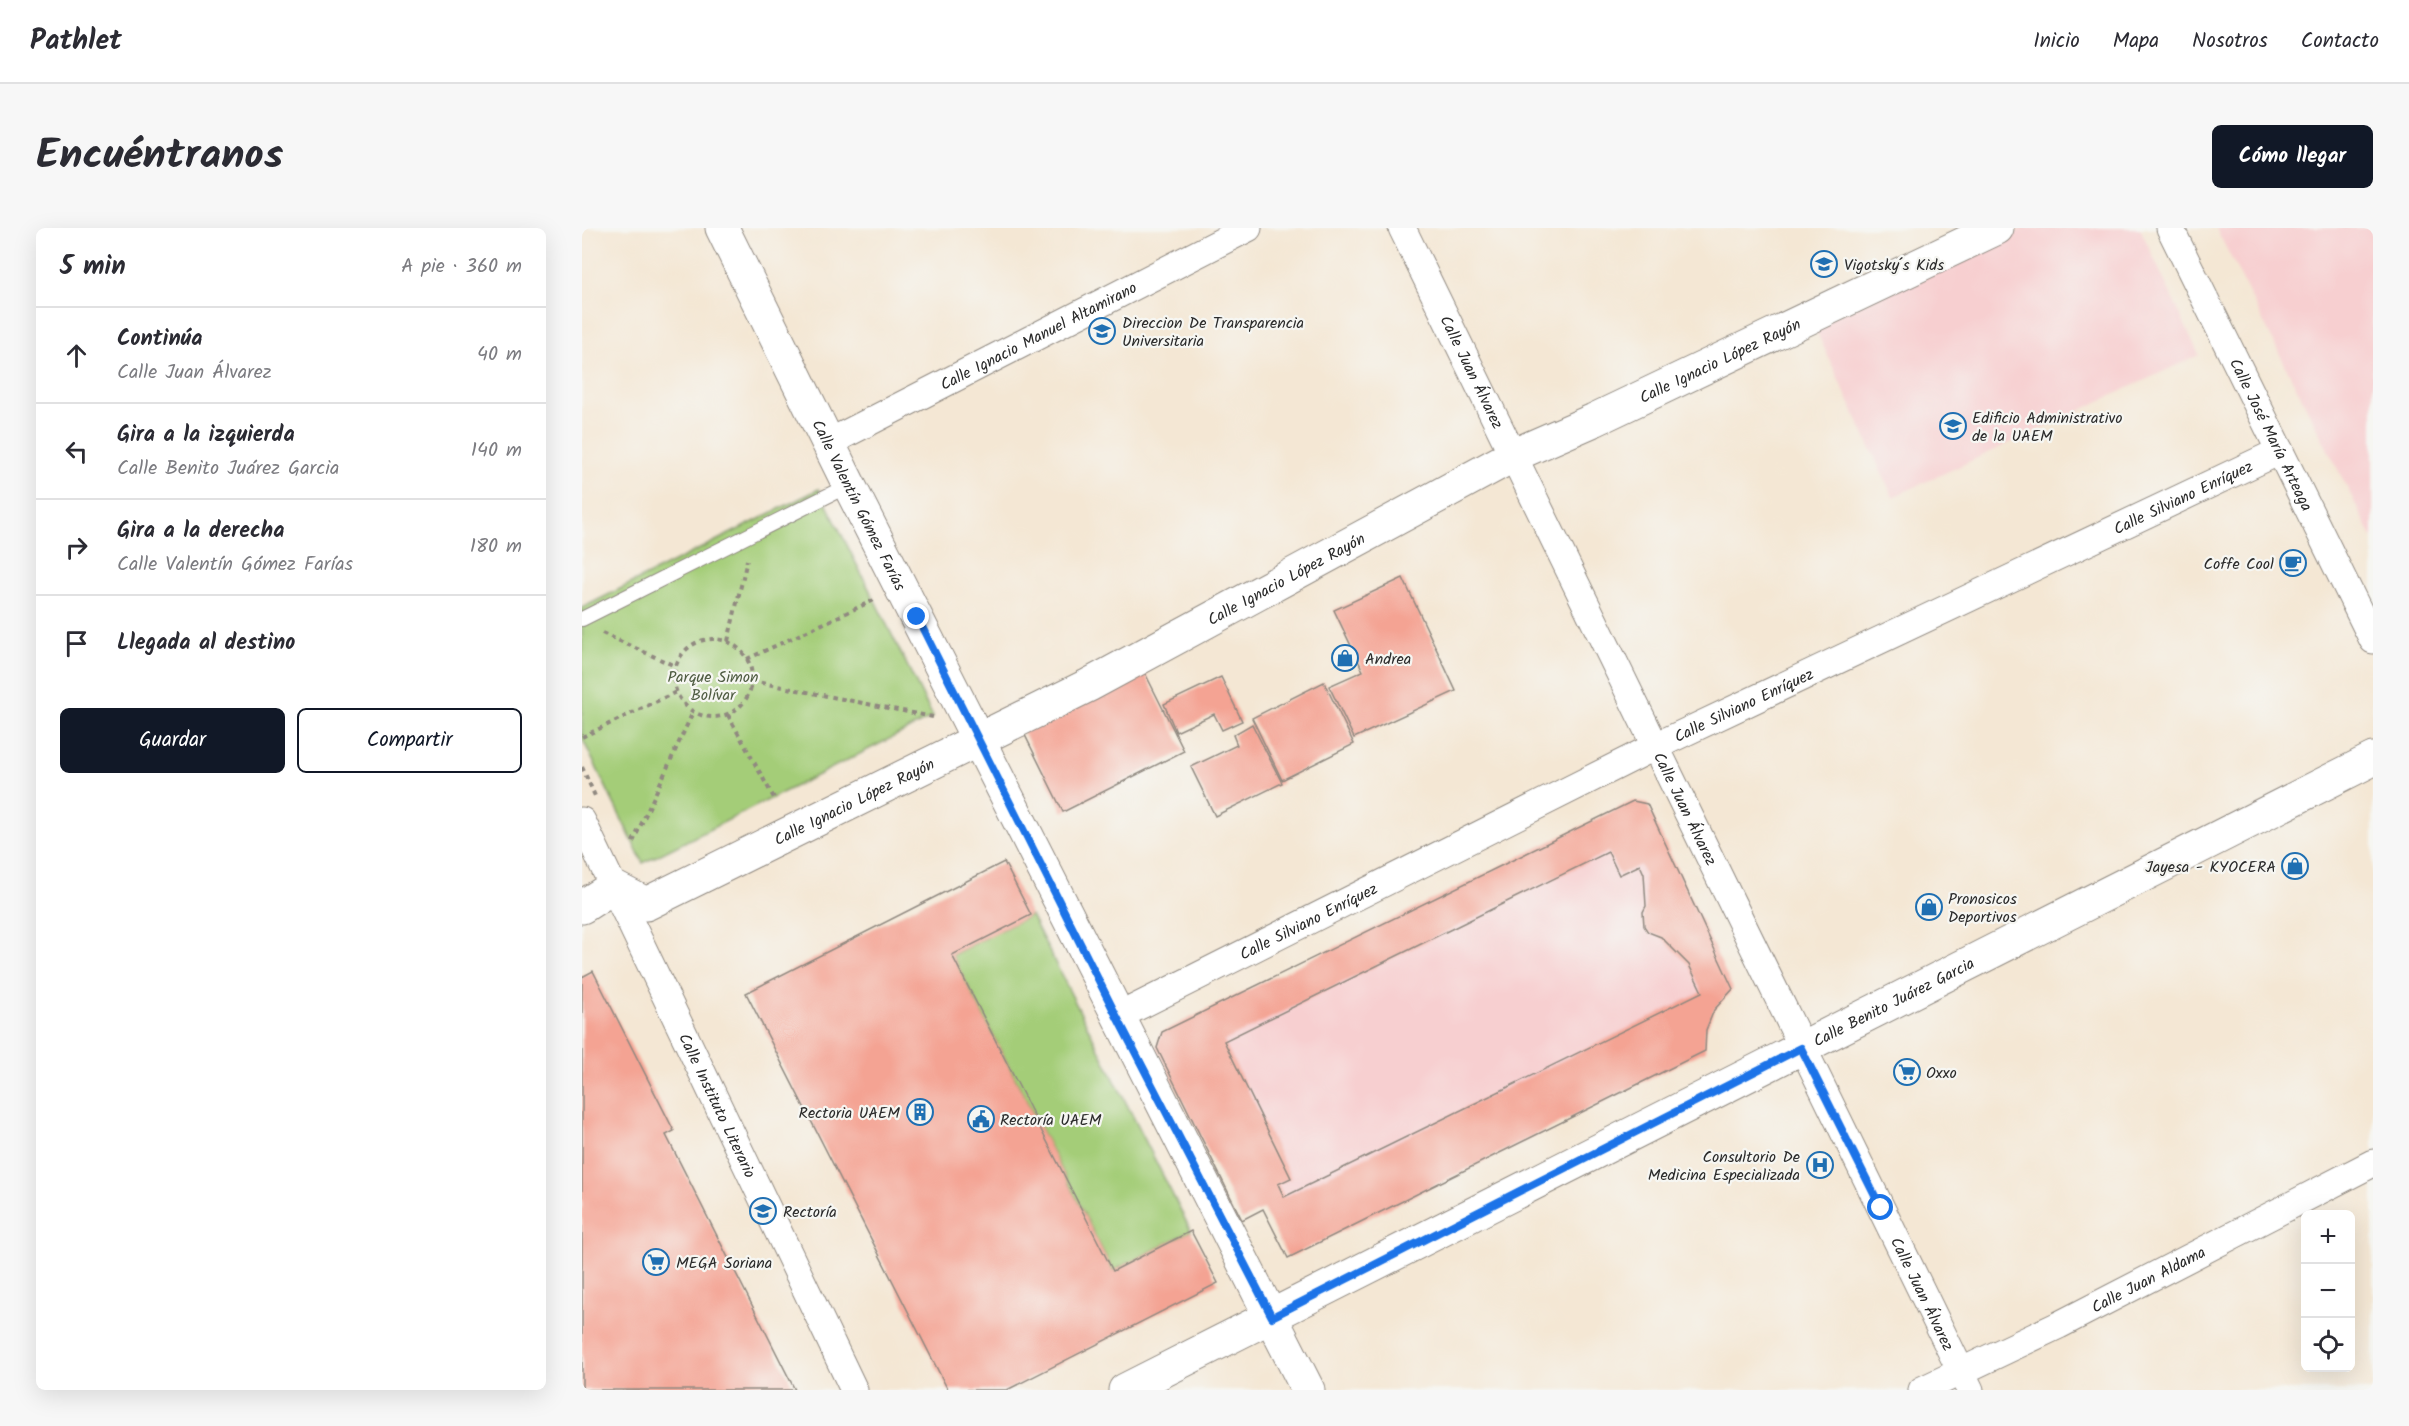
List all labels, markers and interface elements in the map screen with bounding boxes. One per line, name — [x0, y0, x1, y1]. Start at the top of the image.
text: Pathlet — [30, 19, 122, 64]
text: Inicio — [2033, 25, 2080, 58]
text: Mapa — [2113, 25, 2159, 58]
text: Nosotros — [2192, 25, 2268, 58]
text: Contacto — [2301, 25, 2379, 58]
text: Encuéntranos — [36, 123, 283, 190]
button: Cómo llegar — [2212, 125, 2373, 188]
text: 5 min — [60, 246, 126, 288]
school or university icon: Vigotsky´s Kids — [1809, 249, 1839, 279]
text: A pie · 360 m — [401, 251, 522, 283]
place label: Vigotsky´s Kids — [1844, 253, 1944, 278]
street label: Calle Ignacio Manuel Altamirano — [936, 276, 1142, 398]
place label: Direccion De Transparencia Universitaria — [1122, 311, 1304, 354]
street label: Calle Juan Álvarez — [1433, 311, 1509, 433]
street label: Calle Ignacio López Rayón — [1635, 312, 1805, 411]
school or university icon: Direccion De Transparencia Universitaria — [1087, 316, 1117, 346]
text: Continúa — [117, 322, 202, 357]
icon: ahead — [60, 339, 93, 372]
text: 40 m — [477, 339, 522, 371]
street label: Calle José María Arteaga — [2222, 354, 2319, 516]
text: Calle Juan Álvarez — [117, 357, 272, 389]
place label: Edificio Administrativo de la UAEM — [1972, 406, 2123, 449]
school or university icon: Edificio Administrativo de la UAEM — [1938, 411, 1968, 441]
street label: Calle Valentín Gómez Farías — [804, 415, 912, 596]
text: Gira a la izquierda — [117, 418, 295, 453]
icon: left — [60, 435, 93, 468]
text: 140 m — [471, 435, 522, 467]
text: Calle Benito Juárez Garcia — [117, 453, 339, 485]
street label: Calle Silviano Enríquez — [2110, 455, 2257, 542]
text: Gira a la derecha — [117, 514, 284, 549]
street label: Calle Ignacio López Rayón — [1203, 527, 1370, 633]
icon: right — [60, 531, 93, 564]
text: 180 m — [470, 531, 522, 563]
cafe icon: Coffe Cool — [2278, 548, 2308, 578]
text: Calle Valentín Gómez Farías — [117, 549, 353, 581]
place label: Coffe Cool — [2204, 552, 2274, 577]
route end — [903, 603, 929, 629]
text: Llegada al destino — [117, 626, 295, 661]
icon: arrive — [60, 627, 93, 660]
shop icon: Andrea — [1330, 643, 1360, 673]
place label: Andrea — [1365, 647, 1411, 672]
street label: Calle Silviano Enríquez — [1670, 662, 1818, 750]
park label: Parque Simon Bolívar — [667, 665, 759, 708]
button: Guardar — [60, 708, 285, 773]
button: Compartir — [297, 708, 522, 773]
street label: Calle Juan Álvarez — [1646, 748, 1723, 870]
street label: Calle Ignacio López Rayón — [770, 752, 939, 853]
shop icon: Jayesa - KYOCERA — [2280, 851, 2310, 881]
place label: Jayesa - KYOCERA — [2145, 855, 2276, 880]
street label: Calle Silviano Enríquez — [1235, 877, 1382, 967]
place label: Pronosicos Deportivos — [1948, 887, 2017, 930]
shop icon: Pronosicos Deportivos — [1914, 892, 1944, 922]
street label: Calle Benito Juárez Garcia — [1809, 952, 1979, 1054]
street label: Calle Instituto Literario — [671, 1029, 762, 1182]
supermarket icon: Oxxo — [1892, 1057, 1922, 1087]
place label: Oxxo — [1926, 1061, 1957, 1086]
building icon: Rectoria UAEM — [905, 1097, 935, 1127]
place label: Rectoria UAEM — [799, 1101, 900, 1126]
public building icon: Rectoría UAEM — [966, 1104, 996, 1134]
place label: Rectoría UAEM — [1000, 1108, 1102, 1133]
place label: Consultorio De Medicina Especializada — [1648, 1145, 1800, 1188]
hospital icon: Consultorio De Medicina Especializada — [1805, 1150, 1835, 1180]
route start — [1867, 1194, 1893, 1220]
school or university icon: Rectoría — [748, 1196, 778, 1226]
place label: Rectoría — [783, 1200, 837, 1225]
map controls — [2301, 1210, 2355, 1372]
button: + — [2301, 1210, 2355, 1264]
street label: Calle Juan Álvarez — [1883, 1233, 1960, 1355]
street label: Calle Juan Aldama — [2087, 1240, 2210, 1320]
supermarket icon: MEGA Soriana — [641, 1247, 671, 1277]
place label: MEGA Soriana — [676, 1251, 772, 1276]
button: − — [2301, 1264, 2355, 1318]
button: locate — [2301, 1318, 2355, 1372]

